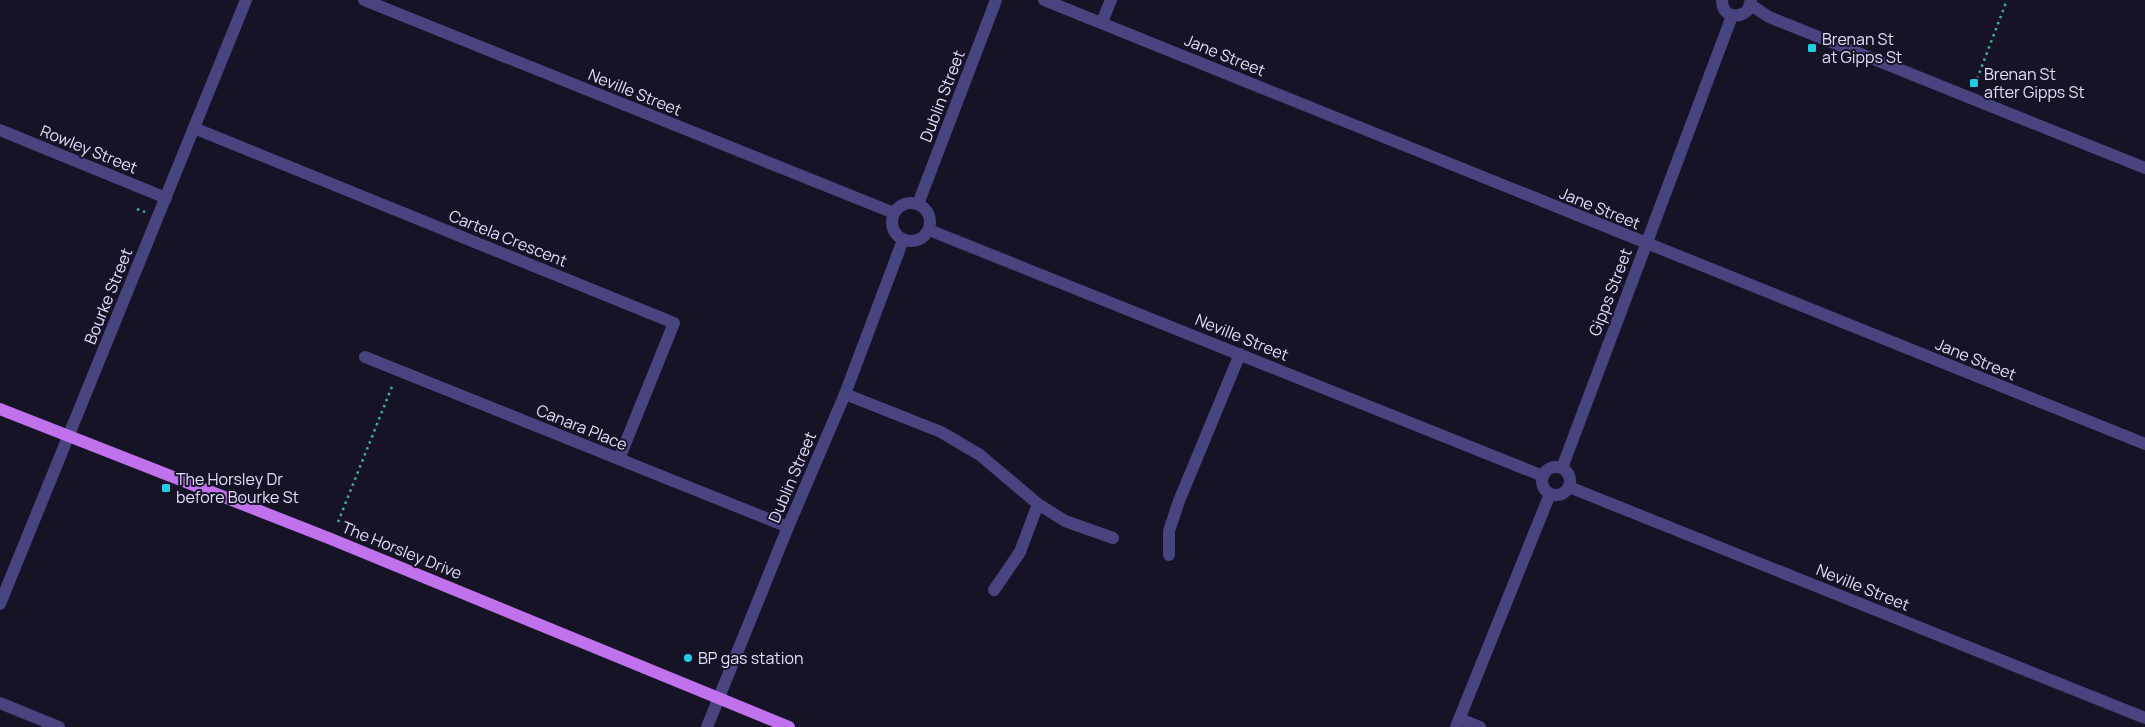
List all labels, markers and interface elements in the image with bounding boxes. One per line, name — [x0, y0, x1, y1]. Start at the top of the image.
place label: Brenan St at Gipps St — [1822, 28, 1902, 68]
street label: Jane Street — [1181, 29, 1269, 81]
marker: Brenan St at Gipps St — [1806, 42, 1818, 54]
street label: Dublin Street — [914, 47, 970, 145]
street label: Neville Street — [585, 63, 685, 121]
place label: Brenan St after Gipps St — [1984, 63, 2085, 103]
marker: Brenan St after Gipps St — [1968, 77, 1980, 89]
street label: Rowley Street — [37, 119, 141, 179]
street label: Jane Street — [1556, 182, 1644, 234]
street label: Cartela Crescent — [446, 204, 570, 272]
street label: Bourke Street — [79, 245, 137, 347]
street label: Gipps Street — [1583, 245, 1637, 339]
street label: Neville Street — [1192, 308, 1292, 366]
street label: Jane Street — [1932, 333, 2020, 385]
street label: Canara Place — [533, 399, 631, 455]
street label: Dublin Street — [763, 428, 821, 526]
place label: The Horsley Dr before Bourke St — [176, 468, 299, 508]
marker: The Horsley Dr before Bourke St — [160, 482, 172, 494]
street label: The Horsley Drive — [339, 516, 465, 584]
street label: Neville Street — [1813, 558, 1913, 616]
place label: BP gas station — [698, 647, 803, 669]
marker: BP gas station — [682, 652, 694, 664]

